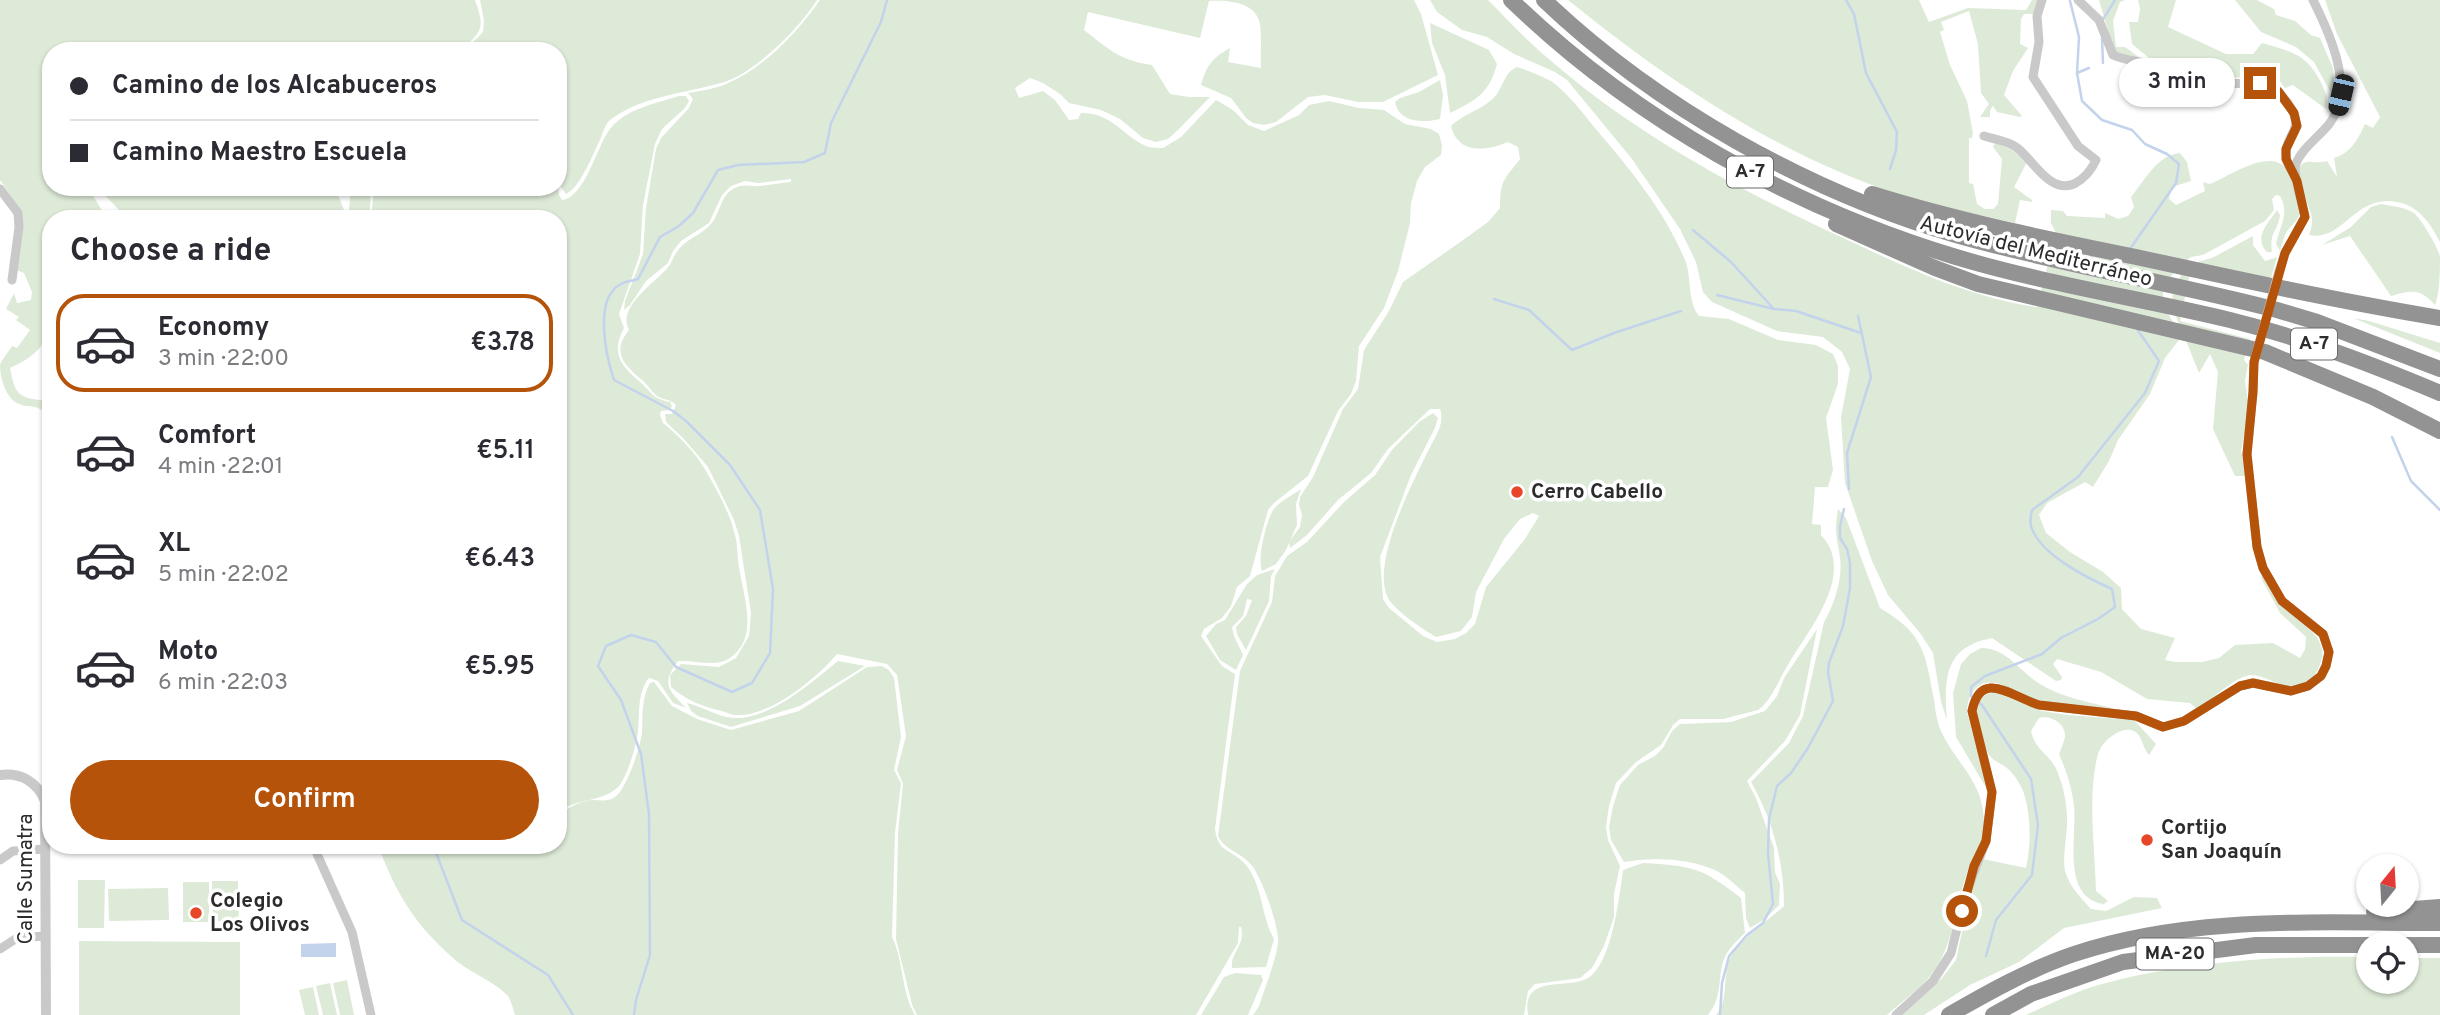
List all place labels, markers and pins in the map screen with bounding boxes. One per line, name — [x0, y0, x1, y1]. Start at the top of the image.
place label: Cerro Cabello — [1531, 479, 1663, 506]
marker: Cerro Cabello — [1509, 484, 1525, 500]
place label: Cortijo San Joaquín — [2161, 815, 2282, 866]
marker: Cortijo San Joaquín — [2139, 832, 2155, 848]
place label: Colegio Los Olivos — [210, 888, 310, 939]
marker: Colegio Los Olivos — [188, 905, 204, 921]

